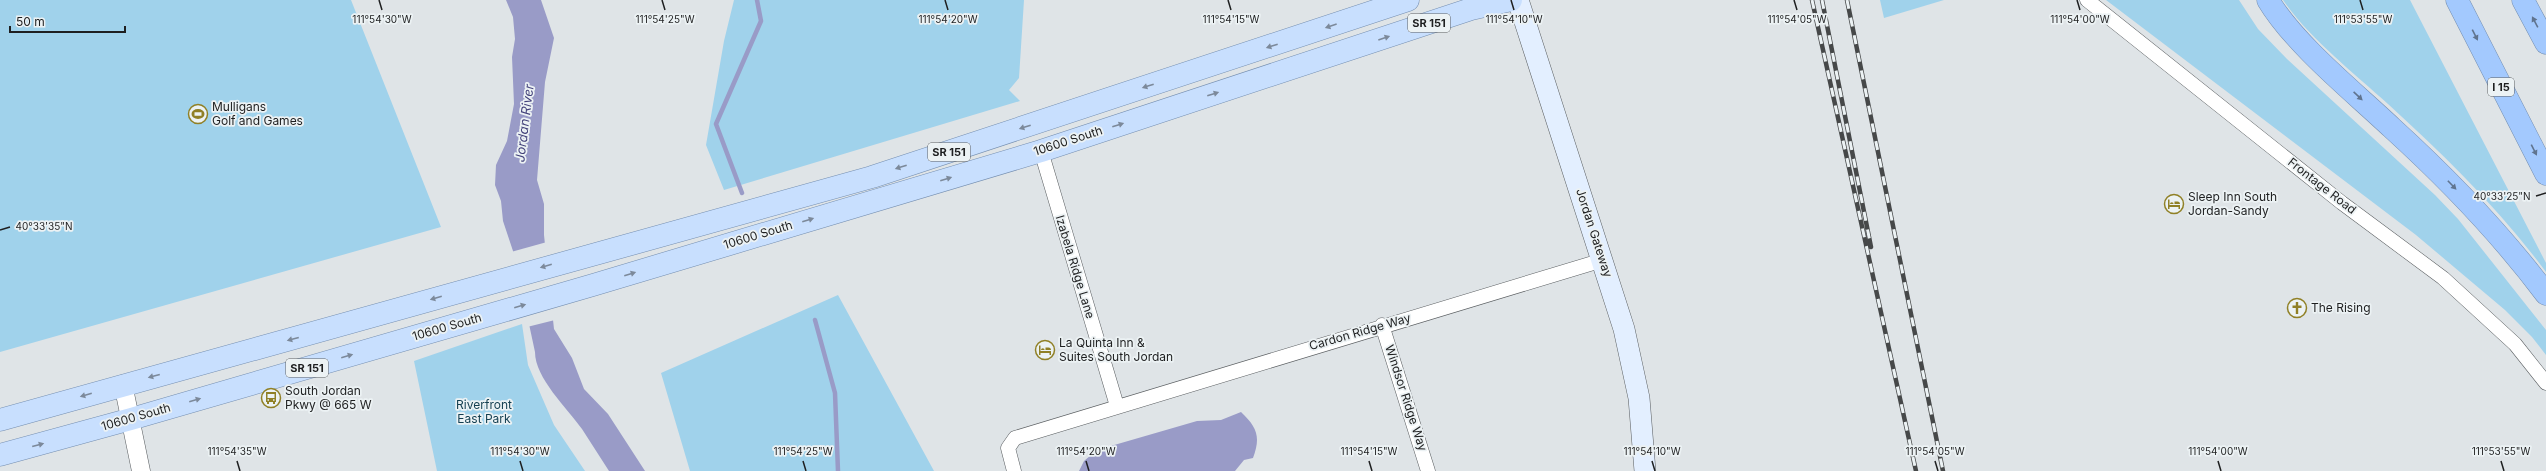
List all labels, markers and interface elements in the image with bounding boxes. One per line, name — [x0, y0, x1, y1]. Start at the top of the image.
scale bar — [10, 8, 125, 34]
text: 111°54'30"W — [352, 13, 412, 25]
text: 111°54'25"W — [636, 13, 695, 25]
text: 111°54'20"W — [918, 13, 978, 25]
text: 111°54'15"W — [1203, 13, 1260, 25]
text: 111°54'10"W — [1485, 13, 1543, 25]
text: 111°54'05"W — [1767, 13, 1827, 25]
text: 111°54'00"W — [2050, 13, 2110, 25]
text: 111°53'55"W — [2334, 13, 2392, 25]
text: 50 m — [16, 14, 45, 29]
road number: SR 151 — [1408, 14, 1450, 32]
one-way arrow — [2531, 16, 2538, 27]
one-way arrow — [1325, 24, 1337, 30]
one-way arrow — [2472, 29, 2478, 40]
one-way arrow — [1379, 35, 1391, 41]
one-way arrow — [1266, 43, 1278, 49]
road number: I 15 — [2488, 78, 2514, 96]
water label: Jordan River — [511, 82, 537, 163]
one-way arrow — [1142, 83, 1154, 89]
one-way arrow — [1208, 91, 1220, 97]
one-way arrow — [2353, 91, 2363, 100]
place label: Mulligans Golf and Games — [212, 99, 303, 128]
sports icon: Mulligans Golf and Games — [187, 103, 209, 125]
street label: 10600 South — [1032, 122, 1104, 159]
one-way arrow — [1112, 122, 1124, 128]
one-way arrow — [1018, 124, 1030, 130]
road number: SR 151 — [928, 143, 970, 161]
one-way arrow — [2531, 145, 2537, 156]
street label: Frontage Road — [2285, 154, 2360, 217]
one-way arrow — [895, 165, 907, 171]
one-way arrow — [941, 176, 953, 182]
one-way arrow — [2447, 180, 2457, 190]
street label: Jordan Gateway — [1573, 187, 1616, 279]
place label: Sleep Inn South Jordan-Sandy — [2188, 189, 2277, 218]
text: 40°33'25"N — [2473, 190, 2531, 202]
hotel icon: Sleep Inn South Jordan-Sandy — [2163, 193, 2185, 215]
street label: Izabela Ridge Lane — [1053, 213, 1098, 320]
street label: 10600 South — [722, 217, 794, 252]
one-way arrow — [803, 217, 815, 223]
text: 40°33'35"N — [15, 220, 73, 232]
one-way arrow — [540, 263, 552, 269]
one-way arrow — [624, 271, 636, 277]
one-way arrow — [429, 295, 441, 301]
church icon: The Rising — [2286, 297, 2308, 319]
place label: The Rising — [2311, 300, 2371, 315]
one-way arrow — [514, 303, 526, 309]
street label: 10600 South — [410, 309, 483, 344]
street label: Cardon Ridge Way — [1307, 310, 1413, 353]
place label: La Quinta Inn & Suites South Jordan — [1059, 335, 1173, 364]
one-way arrow — [287, 336, 300, 342]
hotel icon: La Quinta Inn & Suites South Jordan — [1034, 339, 1056, 361]
street label: Windsor Ridge Way — [1382, 343, 1431, 453]
one-way arrow — [341, 353, 353, 359]
road number: SR 151 — [286, 359, 328, 377]
one-way arrow — [148, 373, 160, 379]
place label: South Jordan Pkwy @ 665 W — [285, 383, 372, 412]
bus stop icon: South Jordan Pkwy @ 665 W — [260, 387, 282, 409]
one-way arrow — [79, 392, 91, 398]
one-way arrow — [190, 397, 202, 403]
park label: Riverfront East Park — [456, 397, 512, 426]
street label: 10600 South — [99, 399, 172, 434]
one-way arrow — [32, 442, 44, 448]
text: 111°54'35"W — [207, 445, 267, 457]
text: 111°54'30"W — [490, 445, 550, 457]
text: 111°54'25"W — [774, 445, 833, 457]
text: 111°54'20"W — [1056, 445, 1116, 457]
text: 111°54'15"W — [1341, 445, 1398, 457]
text: 111°54'10"W — [1623, 445, 1681, 457]
text: 111°54'05"W — [1905, 445, 1965, 457]
text: 111°54'00"W — [2188, 445, 2248, 457]
text: 111°53'55"W — [2472, 445, 2530, 457]

